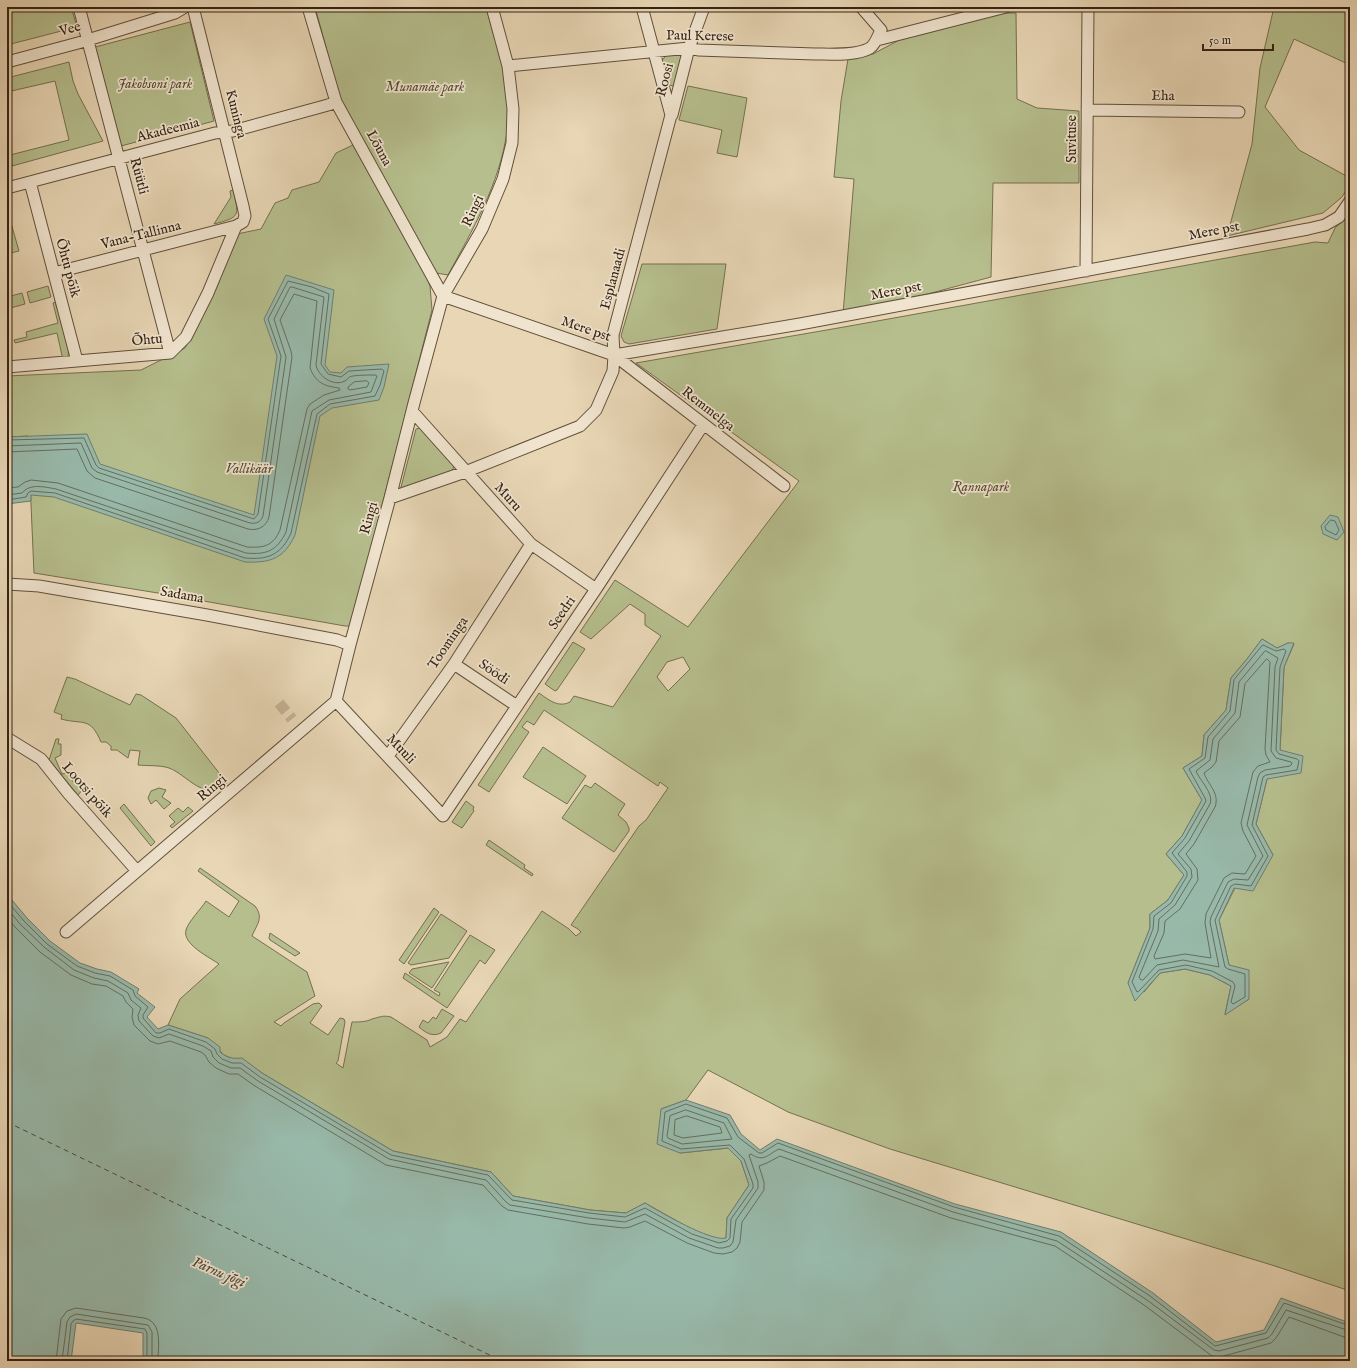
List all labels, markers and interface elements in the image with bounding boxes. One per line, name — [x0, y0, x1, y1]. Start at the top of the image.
street label: Vee — [56, 17, 83, 41]
street label: Paul Kerese — [666, 26, 735, 46]
scale bar — [1203, 26, 1273, 52]
text: 50 m — [1209, 33, 1231, 48]
street label: Roosi — [652, 61, 678, 99]
park label: Jakobsoni park — [118, 75, 193, 93]
park label: Munamäe park — [386, 78, 465, 96]
street label: Eha — [1151, 87, 1176, 105]
street label: Kuninga — [221, 88, 251, 141]
street label: Akadeemia — [134, 113, 202, 147]
street label: Suvituse — [1063, 115, 1081, 163]
street label: Lõuna — [362, 127, 397, 170]
street label: Rüütli — [125, 156, 153, 197]
street label: Ringi — [458, 192, 488, 230]
street label: Vana-Tallinna — [98, 216, 184, 254]
street label: Mere pst — [1187, 217, 1241, 245]
street label: Õhtu põik — [51, 236, 86, 300]
street label: Esplanaadi — [596, 246, 630, 312]
street label: Mere pst — [869, 277, 923, 305]
street label: Mere pst — [559, 312, 613, 346]
street label: Õhtu — [131, 329, 163, 350]
street label: Remmelga — [678, 383, 739, 436]
park label: Vallikäär — [226, 460, 274, 478]
park label: Rannapark — [953, 478, 1010, 496]
street label: Muru — [490, 479, 526, 515]
street label: Ringi — [356, 499, 382, 536]
street label: Sadama — [159, 582, 206, 608]
street label: Seedri — [544, 593, 580, 633]
street label: Toominga — [424, 612, 473, 673]
street label: Söödi — [475, 655, 513, 689]
street label: Muuli — [382, 730, 420, 768]
street label: Lootsi põik — [58, 758, 116, 822]
street label: Ringi — [194, 770, 231, 806]
water label: Pärnu jõgi — [189, 1252, 250, 1293]

